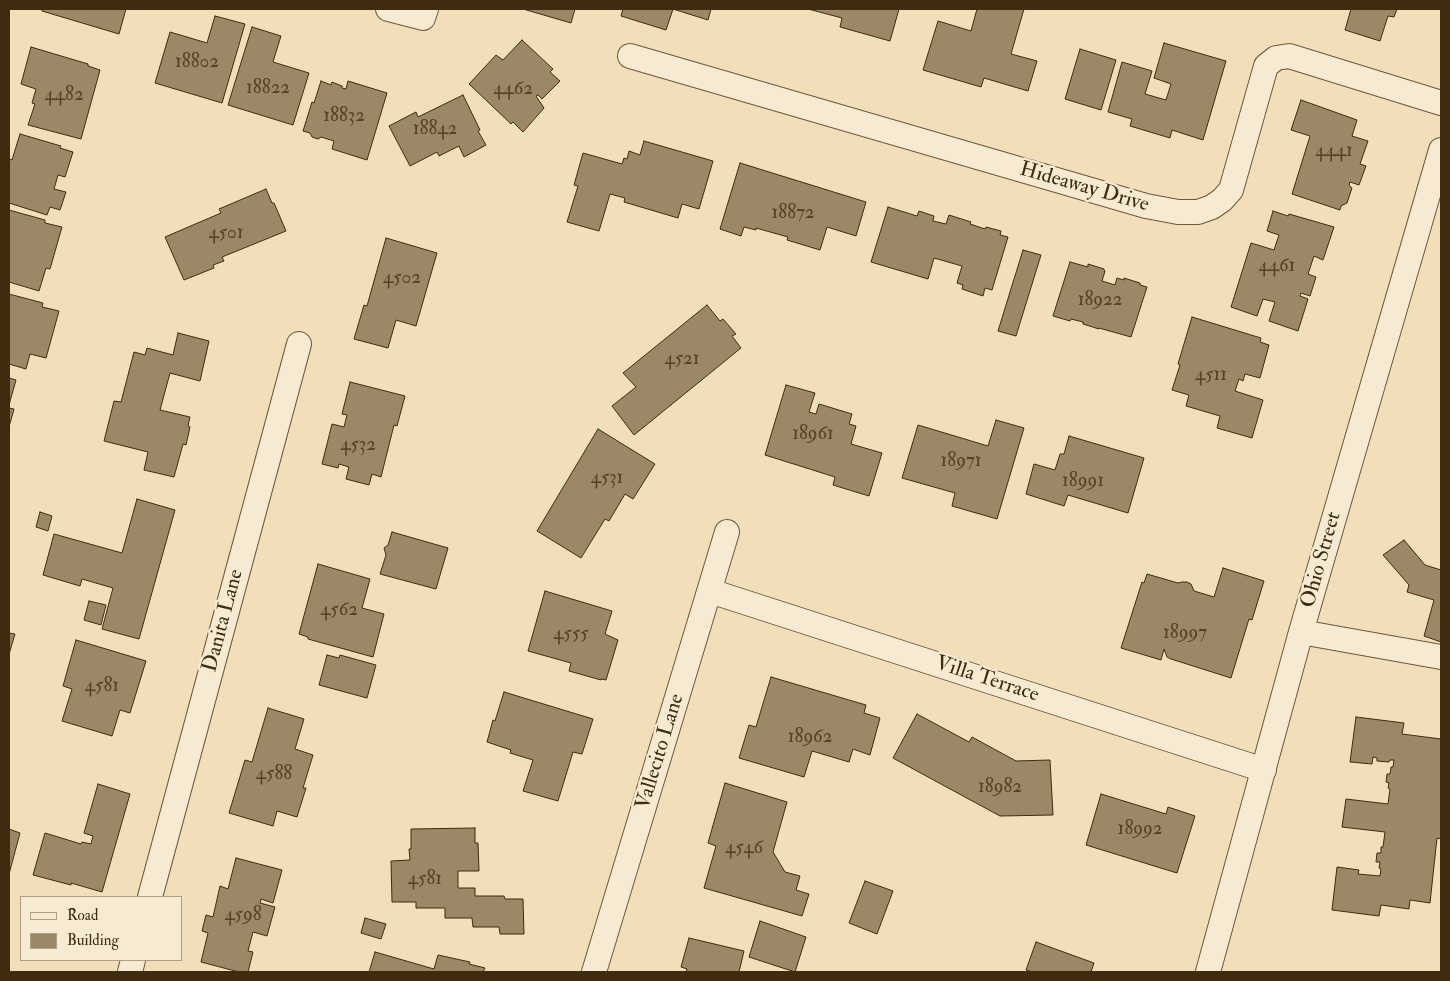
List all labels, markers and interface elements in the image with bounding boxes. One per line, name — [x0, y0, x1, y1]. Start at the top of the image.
house number: 18802 — [175, 52, 219, 74]
house number: 18822 — [246, 78, 290, 100]
house number: 4462 — [493, 79, 533, 101]
house number: 4482 — [44, 85, 84, 107]
house number: 18832 — [323, 106, 365, 128]
house number: 18842 — [413, 119, 457, 141]
house number: 4441 — [1315, 141, 1353, 163]
street label: Hideaway Drive — [1016, 158, 1152, 218]
house number: 18872 — [772, 203, 814, 225]
house number: 4501 — [209, 223, 243, 245]
house number: 4461 — [1259, 256, 1295, 278]
house number: 4502 — [383, 268, 421, 290]
house number: 18922 — [1078, 290, 1122, 312]
house number: 4521 — [665, 349, 699, 371]
house number: 4511 — [1195, 365, 1227, 387]
house number: 18961 — [792, 424, 834, 446]
house number: 4532 — [340, 435, 376, 457]
house number: 18971 — [941, 451, 981, 473]
house number: 4531 — [591, 468, 623, 490]
house number: 18991 — [1062, 471, 1104, 493]
street label: Ohio Street — [1296, 509, 1348, 611]
street label: Danita Lane — [198, 567, 250, 675]
house number: 4562 — [320, 600, 358, 622]
house number: 18997 — [1163, 623, 1207, 645]
house number: 4555 — [553, 624, 589, 646]
street label: Villa Terrace — [932, 651, 1042, 709]
house number: 4581 — [85, 676, 119, 698]
street label: Vallecito Lane — [631, 691, 691, 813]
house number: 18962 — [788, 727, 832, 749]
house number: 4588 — [256, 764, 292, 786]
house number: 18982 — [978, 777, 1022, 799]
house number: 18992 — [1118, 819, 1162, 841]
house number: 4546 — [725, 838, 763, 860]
house number: 4581 — [408, 869, 442, 891]
legend — [20, 896, 182, 961]
house number: 4598 — [224, 905, 262, 927]
text: Road — [67, 906, 98, 925]
text: Building — [67, 931, 119, 950]

